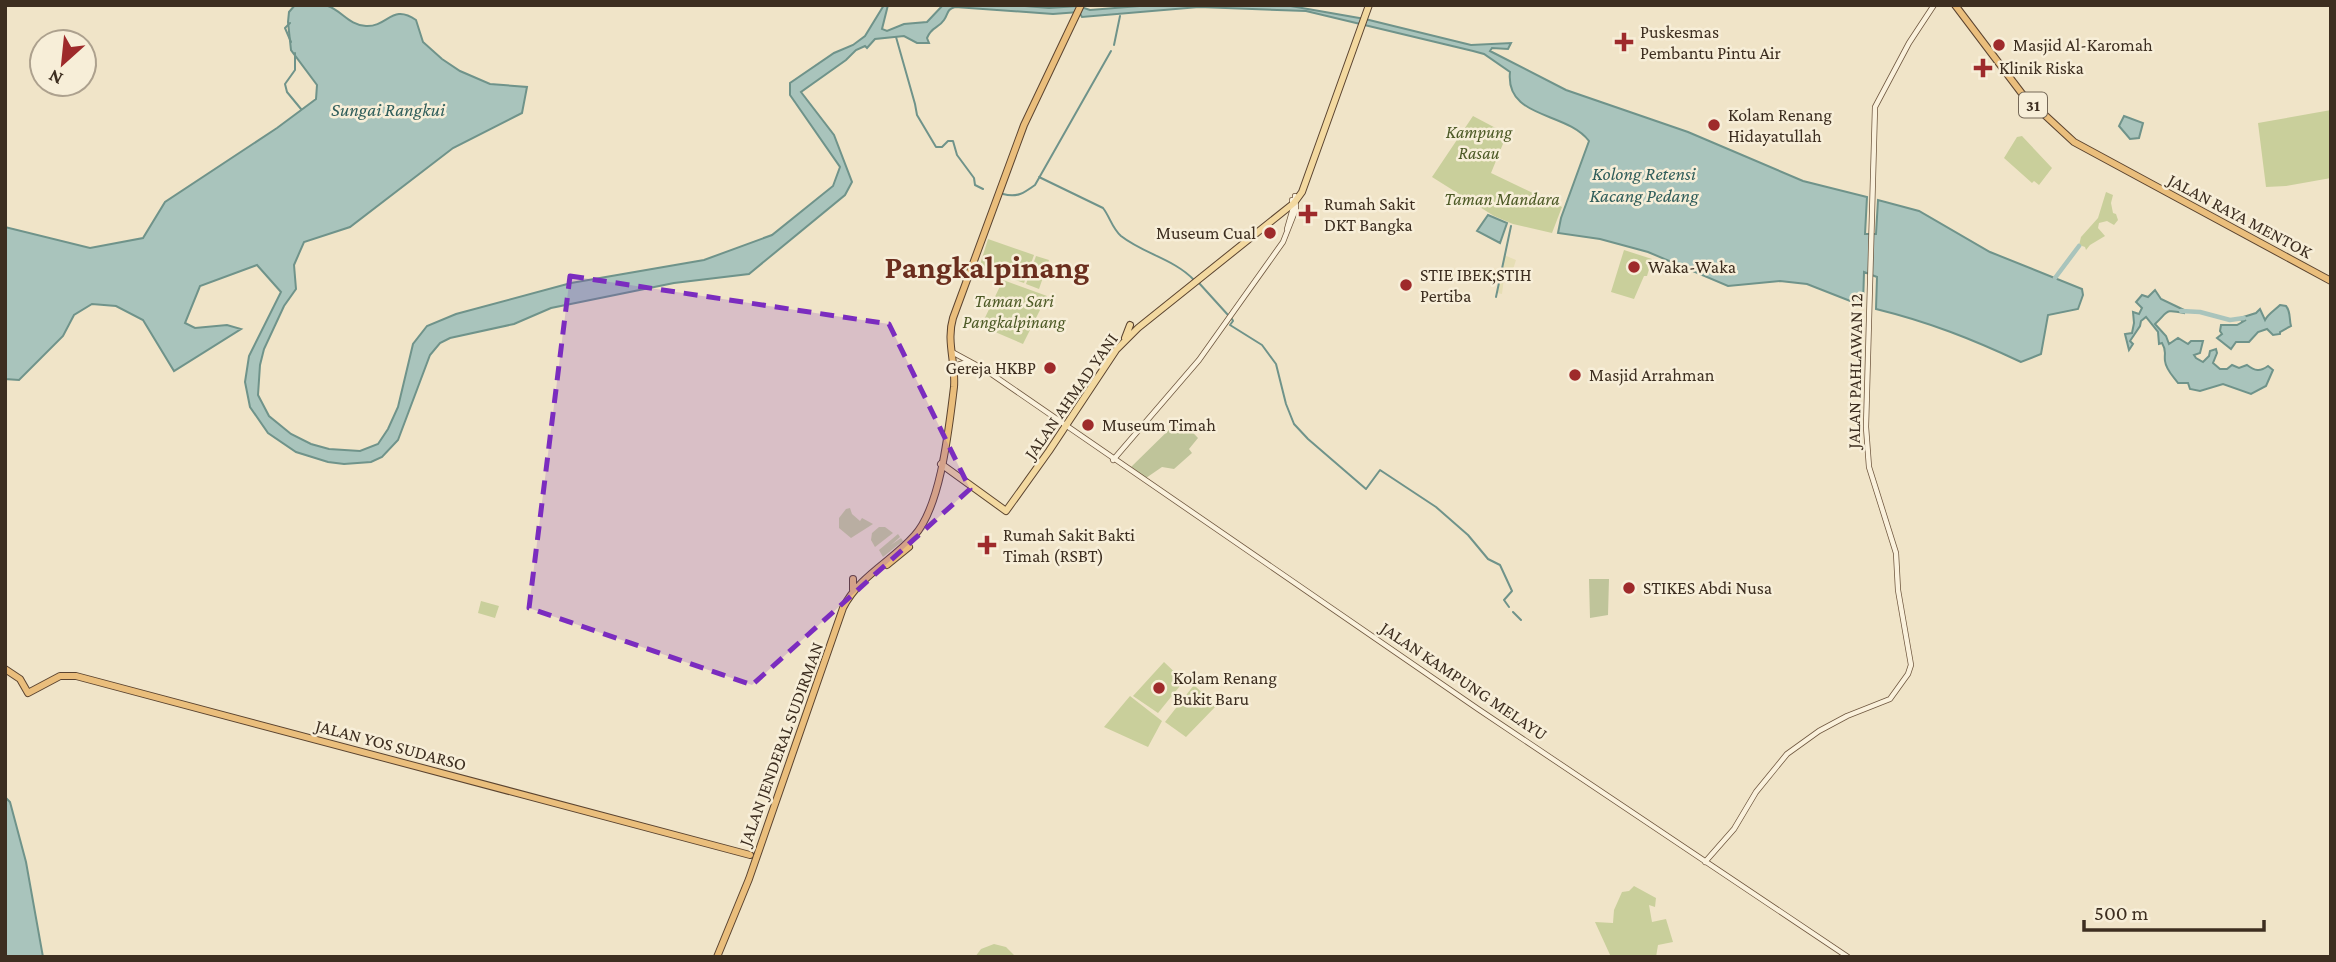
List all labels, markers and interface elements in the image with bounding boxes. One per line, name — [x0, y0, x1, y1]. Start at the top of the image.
place label: Puskesmas Pembantu Pintu Air — [1640, 22, 1781, 63]
north arrow — [28, 28, 98, 98]
marker: Puskesmas Pembantu Pintu Air — [1614, 32, 1634, 52]
place label: Masjid Al-Karomah — [2013, 35, 2153, 56]
marker: Masjid Al-Karomah — [1991, 37, 2007, 53]
marker: Klinik Riska — [1973, 58, 1993, 78]
place label: Klinik Riska — [1999, 58, 2084, 78]
text: N — [45, 65, 66, 90]
road number: 31 — [2019, 92, 2047, 118]
water label: Sungai Rangkui — [331, 99, 446, 120]
place label: Kolam Renang Hidayatullah — [1728, 105, 1832, 146]
marker: Kolam Renang Hidayatullah — [1706, 117, 1722, 133]
park label: Kampung Rasau — [1446, 122, 1513, 163]
water label: Kolong Retensi Kacang Pedang — [1589, 163, 1699, 206]
street label: JALAN RAYA MENTOK — [2163, 169, 2316, 263]
park label: Taman Mandara — [1444, 189, 1560, 209]
place label: Rumah Sakit DKT Bangka — [1324, 194, 1416, 235]
marker: Rumah Sakit DKT Bangka — [1298, 204, 1318, 224]
place label: Museum Cual — [1156, 223, 1256, 243]
marker: Museum Cual — [1262, 225, 1278, 241]
district label: Pangkalpinang — [885, 249, 1090, 285]
place label: Waka-Waka — [1648, 257, 1736, 277]
marker: Waka-Waka — [1626, 259, 1642, 275]
place label: STIE IBEK;STIH Pertiba — [1420, 265, 1532, 306]
marker: STIE IBEK;STIH Pertiba — [1398, 277, 1414, 293]
park label: Taman Sari Pangkalpinang — [962, 291, 1066, 332]
street label: JALAN PAHLAWAN 12 — [1844, 293, 1866, 451]
street label: JALAN AHMAD YANI — [1019, 329, 1122, 464]
place label: Gereja HKBP — [946, 358, 1036, 379]
marker: Gereja HKBP — [1042, 360, 1058, 376]
place label: Masjid Arrahman — [1589, 365, 1715, 386]
marker: Masjid Arrahman — [1567, 367, 1583, 383]
place label: Museum Timah — [1102, 415, 1216, 435]
marker: Museum Timah — [1080, 417, 1096, 433]
place label: Rumah Sakit Bakti Timah (RSBT) — [1003, 525, 1135, 567]
marker: Rumah Sakit Bakti Timah (RSBT) — [977, 535, 997, 555]
place label: STIKES Abdi Nusa — [1643, 578, 1772, 598]
marker: STIKES Abdi Nusa — [1621, 580, 1637, 596]
street label: JALAN KAMPUNG MELAYU — [1375, 617, 1551, 744]
street label: JALAN JENDERAL SUDIRMAN — [734, 639, 827, 851]
place label: Kolam Renang Bukit Baru — [1173, 668, 1277, 709]
marker: Kolam Renang Bukit Baru — [1151, 680, 1167, 696]
street label: JALAN YOS SUDARSO — [311, 715, 469, 775]
scale bar — [2084, 888, 2264, 932]
text: 500 m — [2094, 901, 2149, 925]

